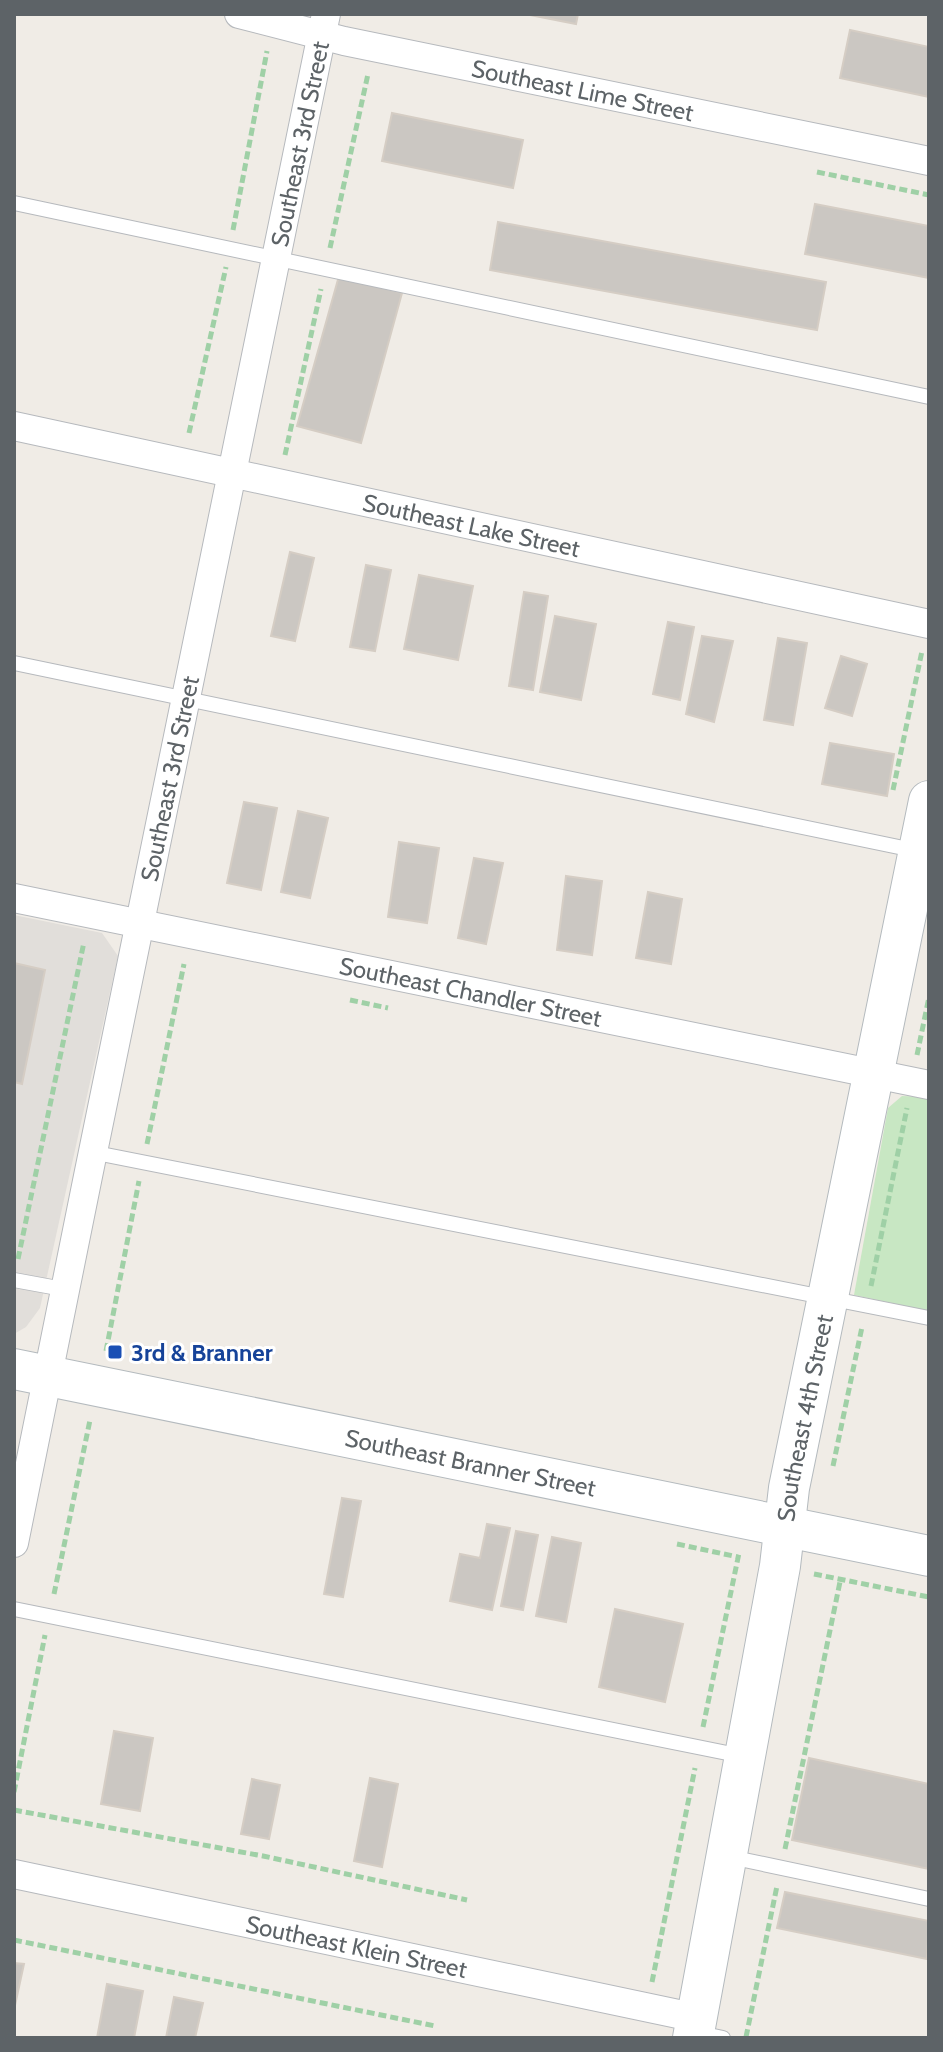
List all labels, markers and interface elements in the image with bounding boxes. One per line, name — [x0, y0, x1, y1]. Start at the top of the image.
street label: Southeast 3rd Street — [264, 39, 335, 249]
street label: Southeast Lime Street — [469, 53, 696, 127]
street label: Southeast Lake Street — [360, 487, 583, 563]
street label: Southeast 3rd Street — [134, 673, 204, 884]
street label: Southeast Chandler Street — [337, 950, 604, 1032]
street label: Southeast 4th Street — [771, 1312, 838, 1523]
place label: 3rd & Branner — [131, 1338, 273, 1367]
marker: 3rd & Branner — [106, 1343, 124, 1361]
street label: Southeast Branner Street — [343, 1423, 598, 1502]
street label: Southeast Klein Street — [243, 1909, 470, 1984]

